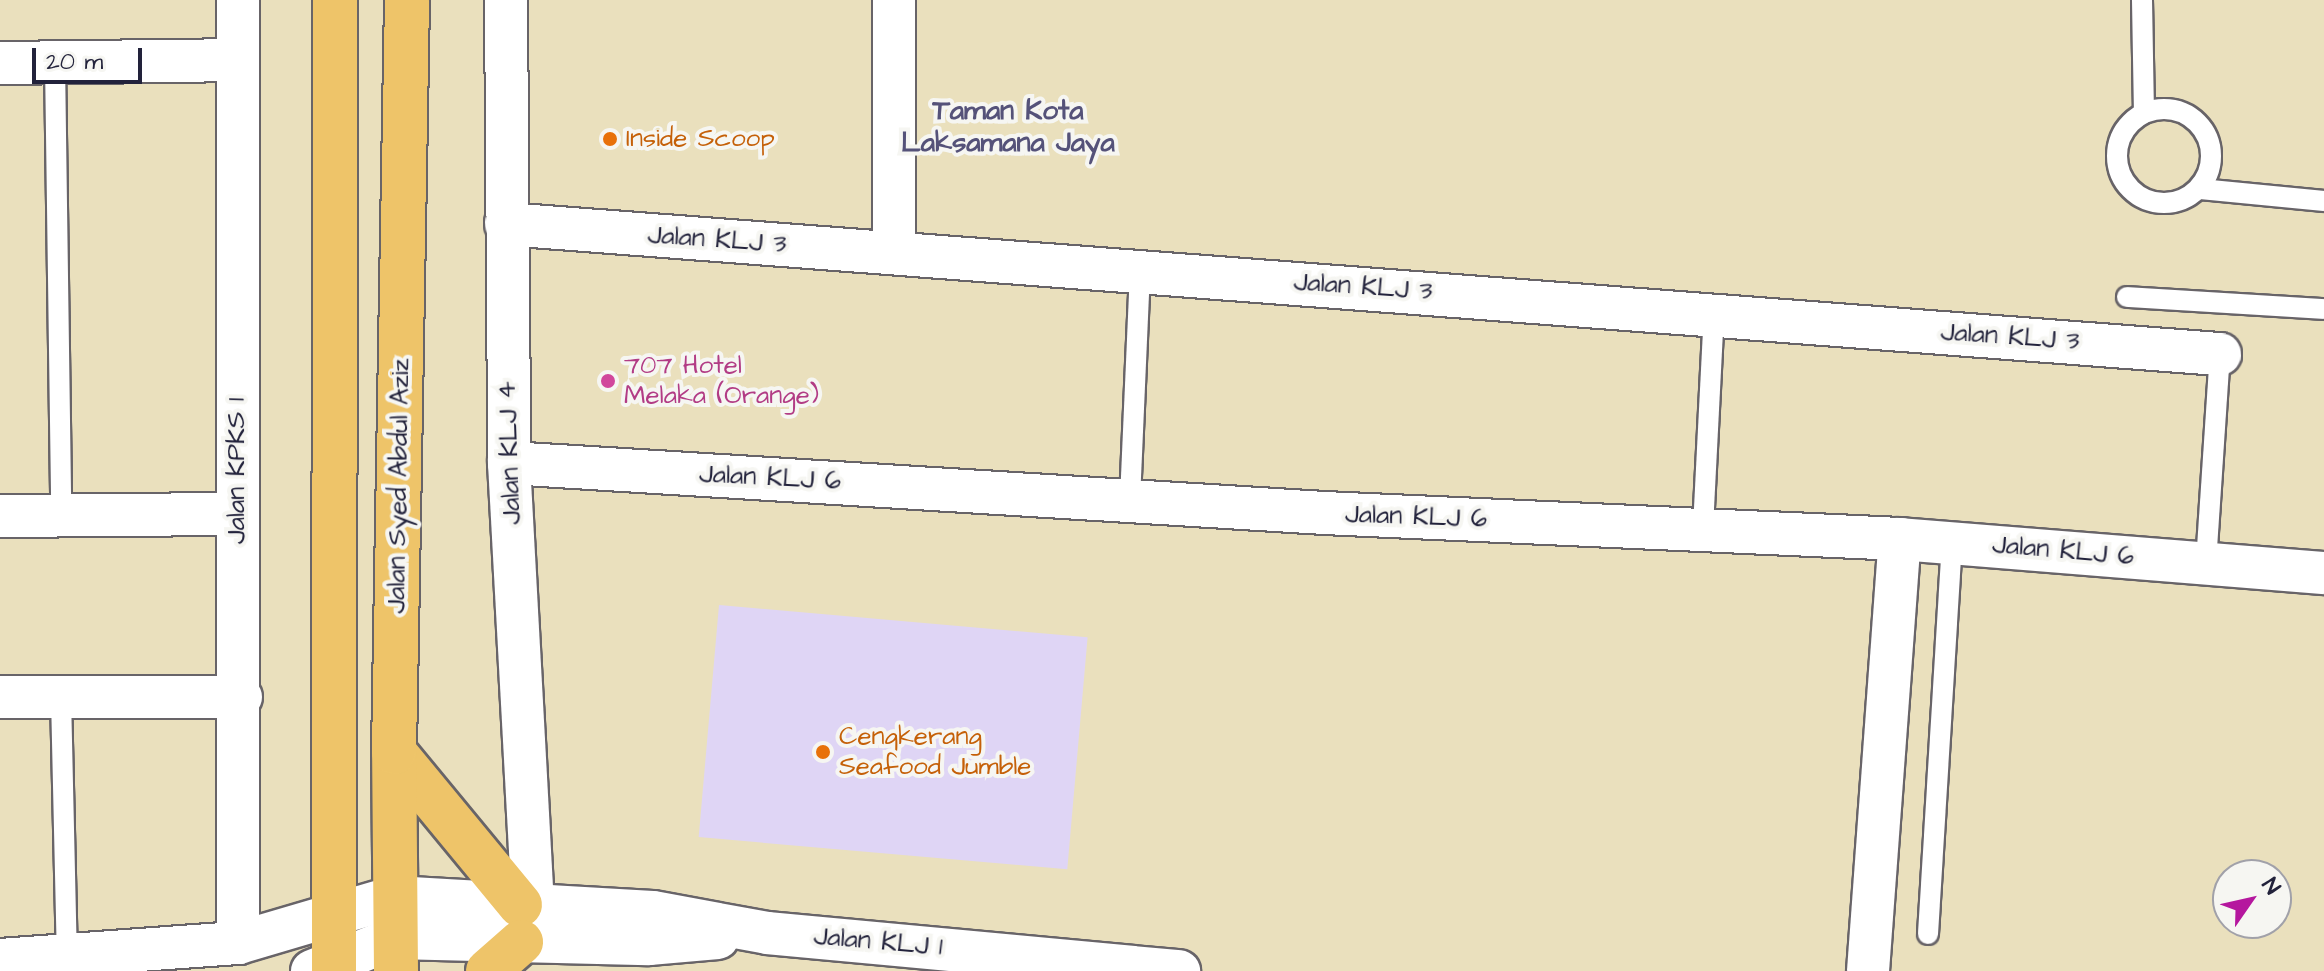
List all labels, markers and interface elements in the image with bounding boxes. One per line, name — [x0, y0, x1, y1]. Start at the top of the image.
scale bar — [36, 32, 146, 82]
text: 20 m — [46, 45, 103, 79]
district label: Taman Kota Laksamana Jaya — [901, 94, 1115, 160]
place label: Inside Scoop — [626, 123, 775, 155]
marker: Inside Scoop — [601, 130, 619, 148]
street label: Jalan KLJ 3 — [647, 220, 787, 260]
street label: Jalan KLJ 3 — [1293, 267, 1433, 307]
street label: Jalan KLJ 3 — [1940, 317, 2080, 357]
place label: 707 Hotel Melaka (Orange) — [624, 350, 819, 412]
street label: Jalan Syed Abdul Aziz — [381, 358, 417, 614]
marker: 707 Hotel Melaka (Orange) — [599, 372, 617, 390]
street label: Jalan KLJ 4 — [492, 381, 528, 525]
street label: Jalan KPKS 1 — [221, 398, 253, 544]
street label: Jalan KLJ 6 — [698, 459, 842, 497]
street label: Jalan KLJ 6 — [1345, 499, 1487, 535]
street label: Jalan KLJ 6 — [1991, 529, 2135, 573]
place label: Cengkerang Seafood Jumble — [839, 721, 1031, 782]
marker: Cengkerang Seafood Jumble — [814, 743, 832, 761]
north arrow — [2212, 859, 2292, 939]
text: N — [2254, 872, 2287, 901]
street label: Jalan KLJ 1 — [812, 921, 944, 963]

